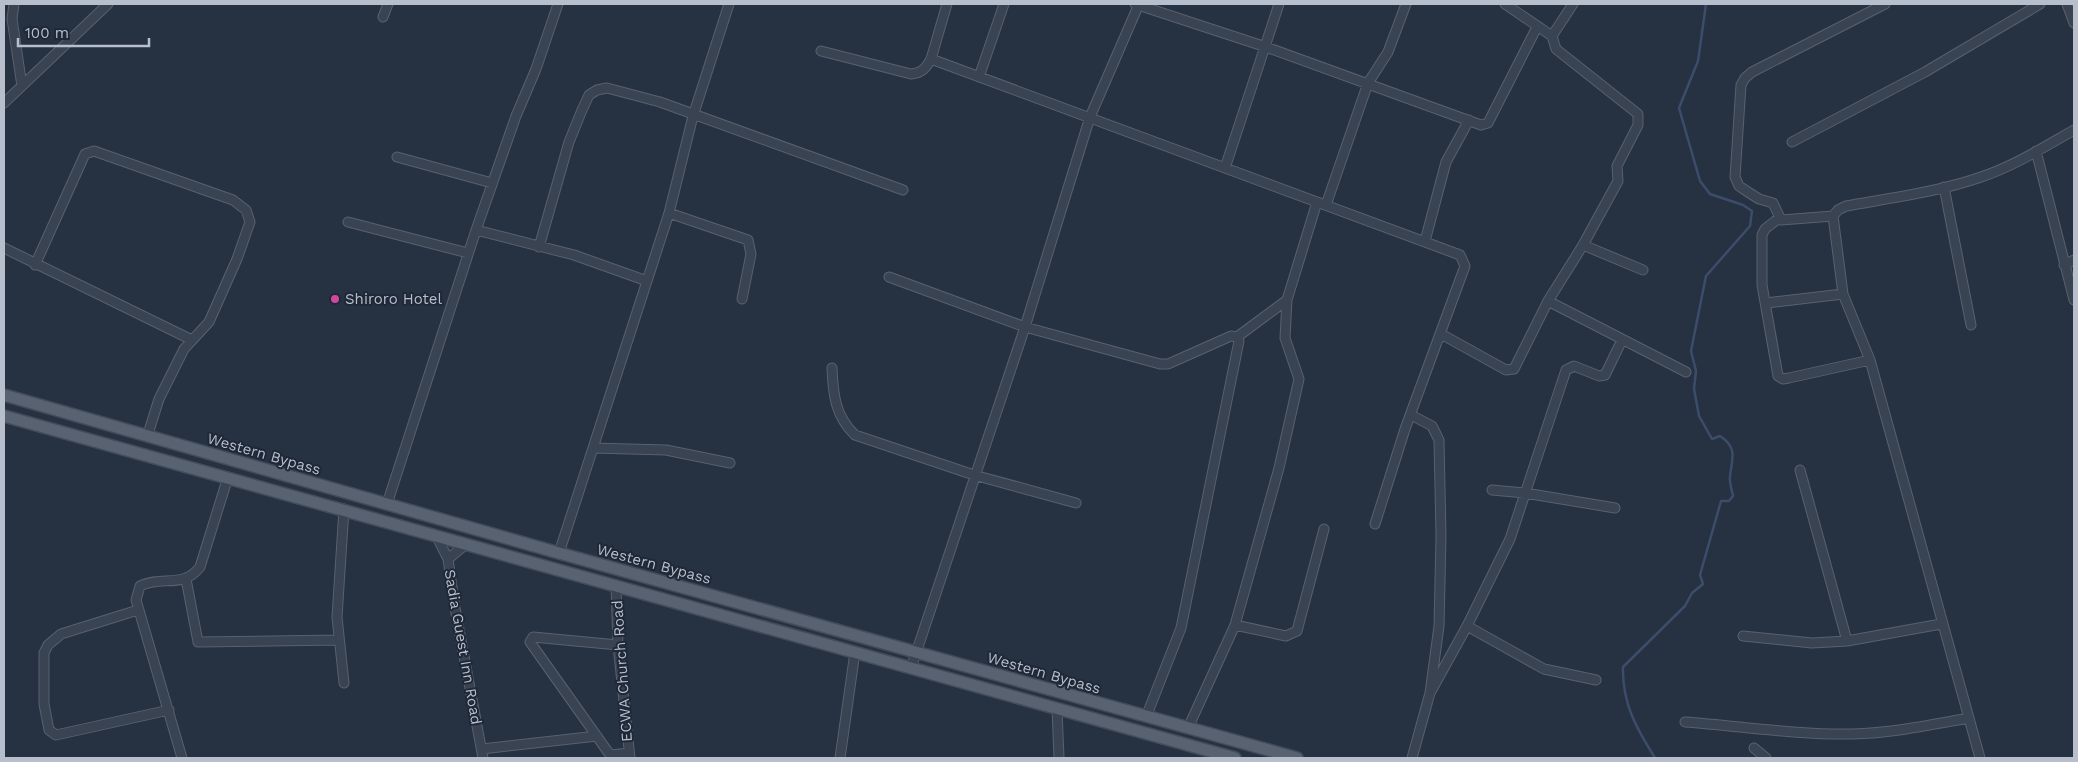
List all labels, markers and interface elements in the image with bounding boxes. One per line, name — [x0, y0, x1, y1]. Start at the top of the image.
scale bar — [18, 15, 149, 47]
text: 100 m — [25, 24, 69, 42]
place label: Shiroro Hotel — [345, 290, 442, 308]
marker: Shiroro Hotel — [329, 293, 341, 305]
street label: Western Bypass — [205, 429, 323, 479]
street label: Western Bypass — [595, 540, 713, 588]
street label: Sadia Guest Inn Road — [440, 568, 486, 726]
street label: ECWA Church Road — [608, 600, 636, 742]
street label: Western Bypass — [985, 648, 1103, 698]

